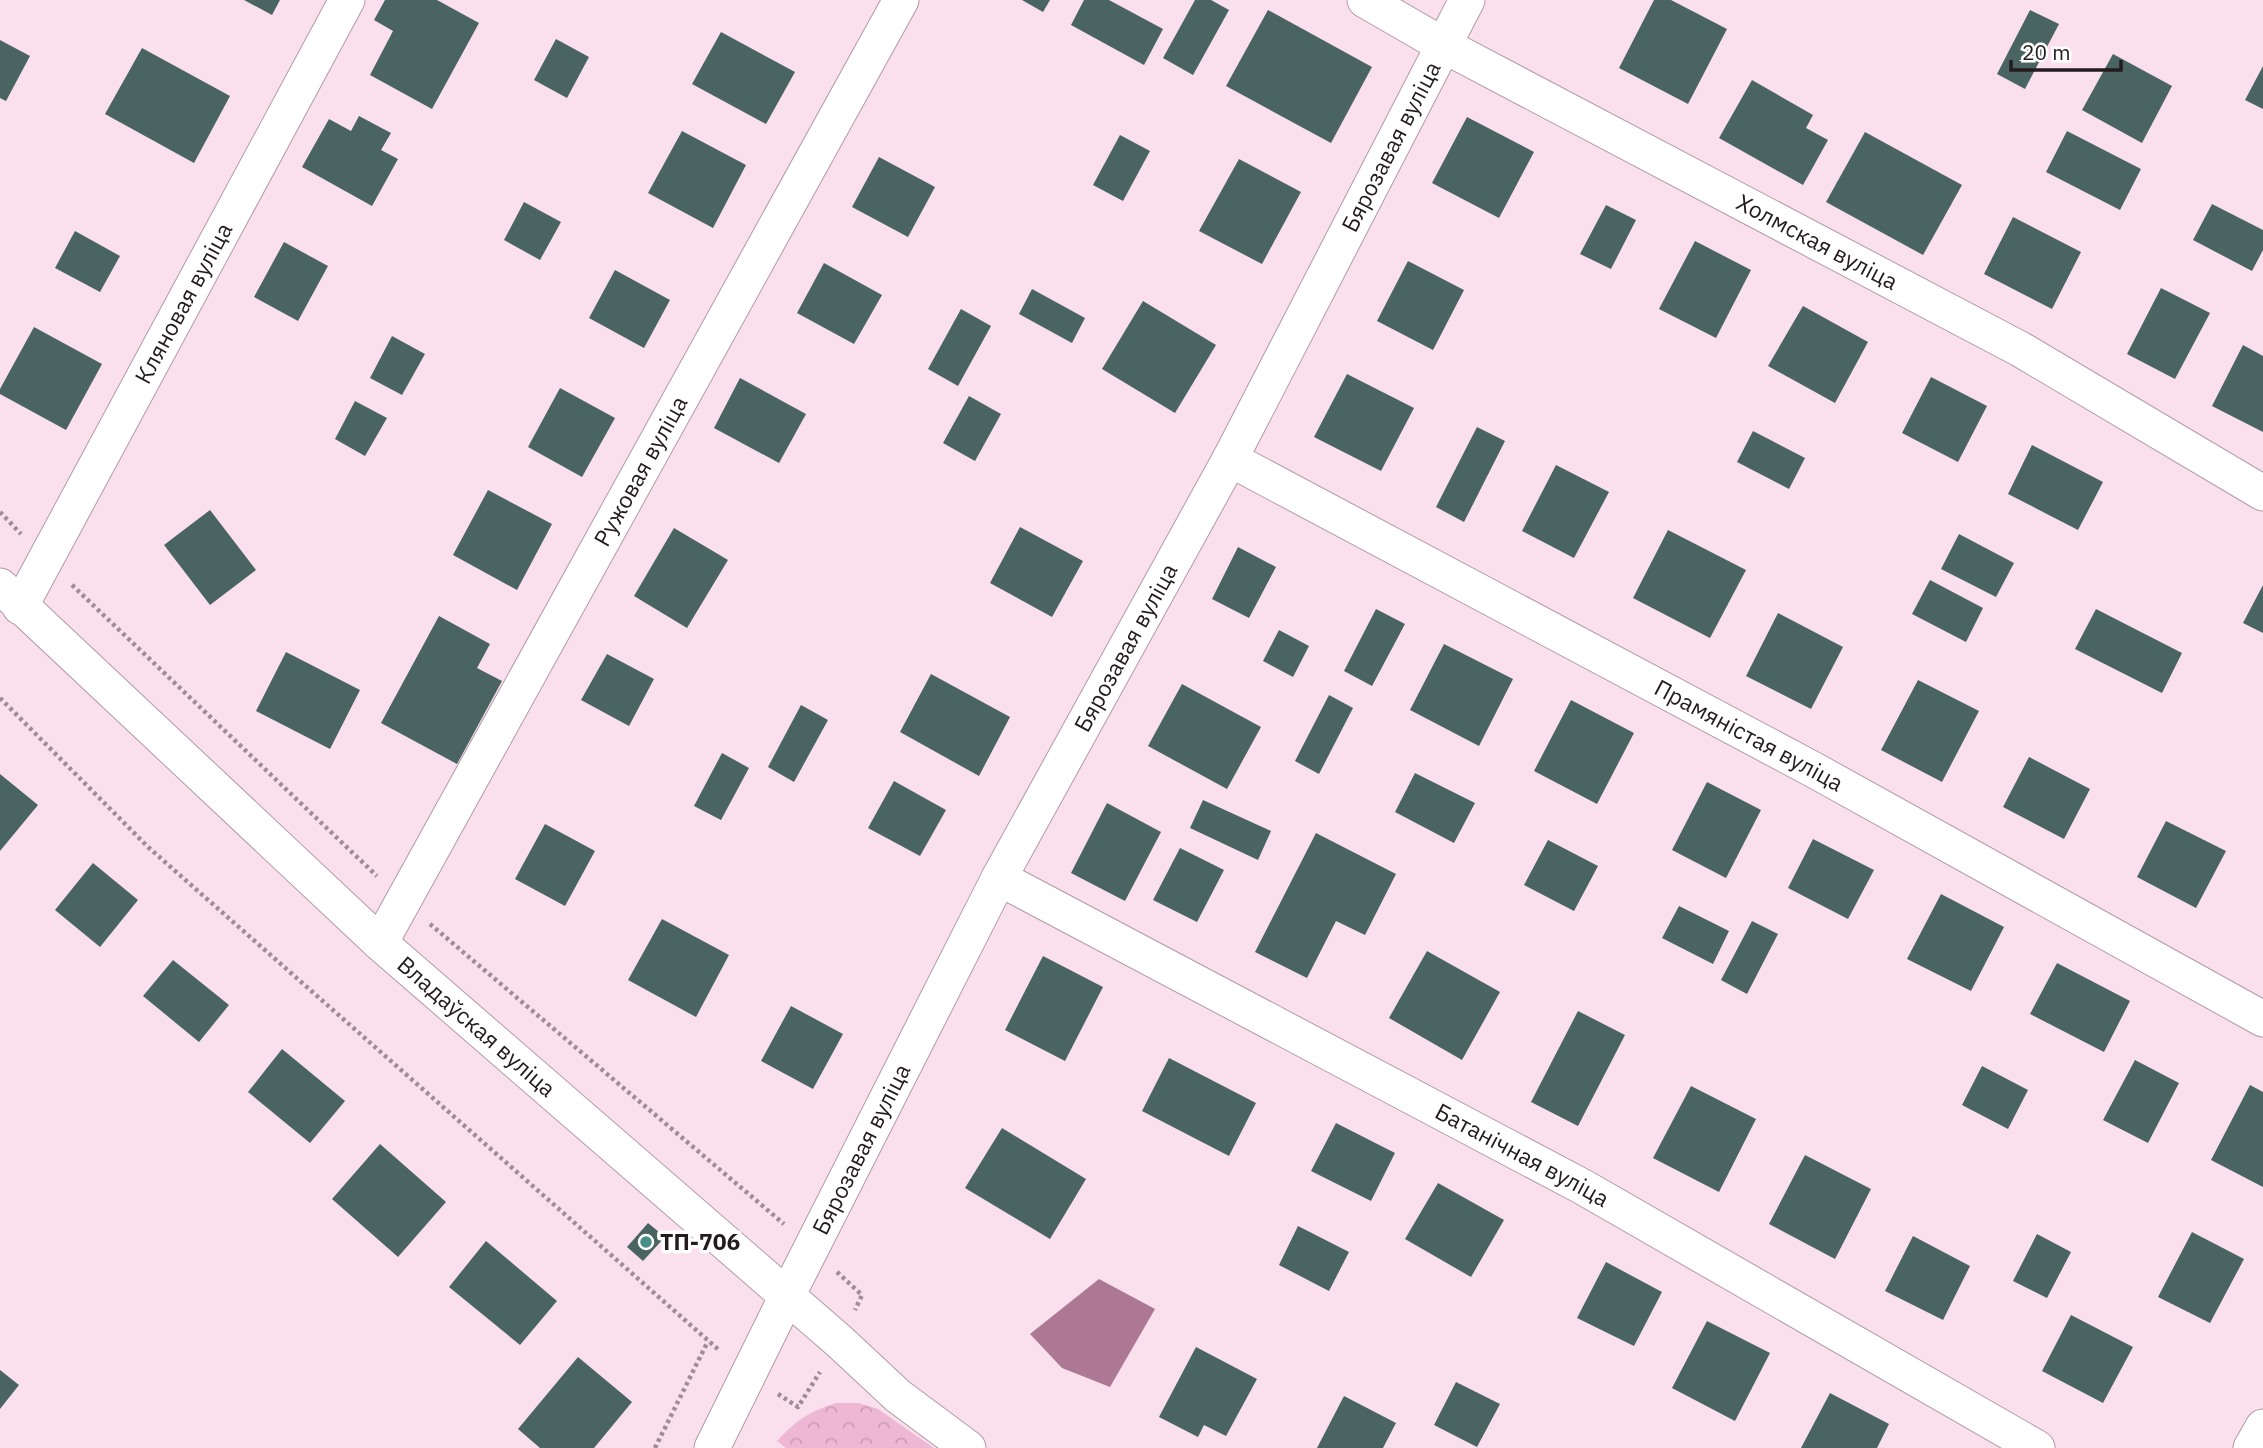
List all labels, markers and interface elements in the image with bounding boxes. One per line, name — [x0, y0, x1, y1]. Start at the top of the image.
scale bar — [2011, 28, 2121, 72]
text: 20 m — [2022, 38, 2071, 66]
street label: Бярозавая вуліца — [1334, 56, 1447, 237]
street label: Холмская вуліца — [1732, 186, 1904, 296]
street label: Кляновая вуліца — [127, 217, 238, 388]
street label: Ружовая вуліца — [586, 390, 693, 551]
street label: Бярозавая вуліца — [1066, 558, 1184, 737]
street label: Прамяністая вуліца — [1650, 672, 1849, 797]
street label: Владаўская вуліца — [391, 949, 563, 1103]
street label: Бярозавая вуліца — [805, 1058, 916, 1240]
street label: Батанічная вуліца — [1430, 1096, 1615, 1213]
place label: ТП-706 — [660, 1226, 741, 1256]
marker: ТП-706 — [638, 1234, 654, 1250]

